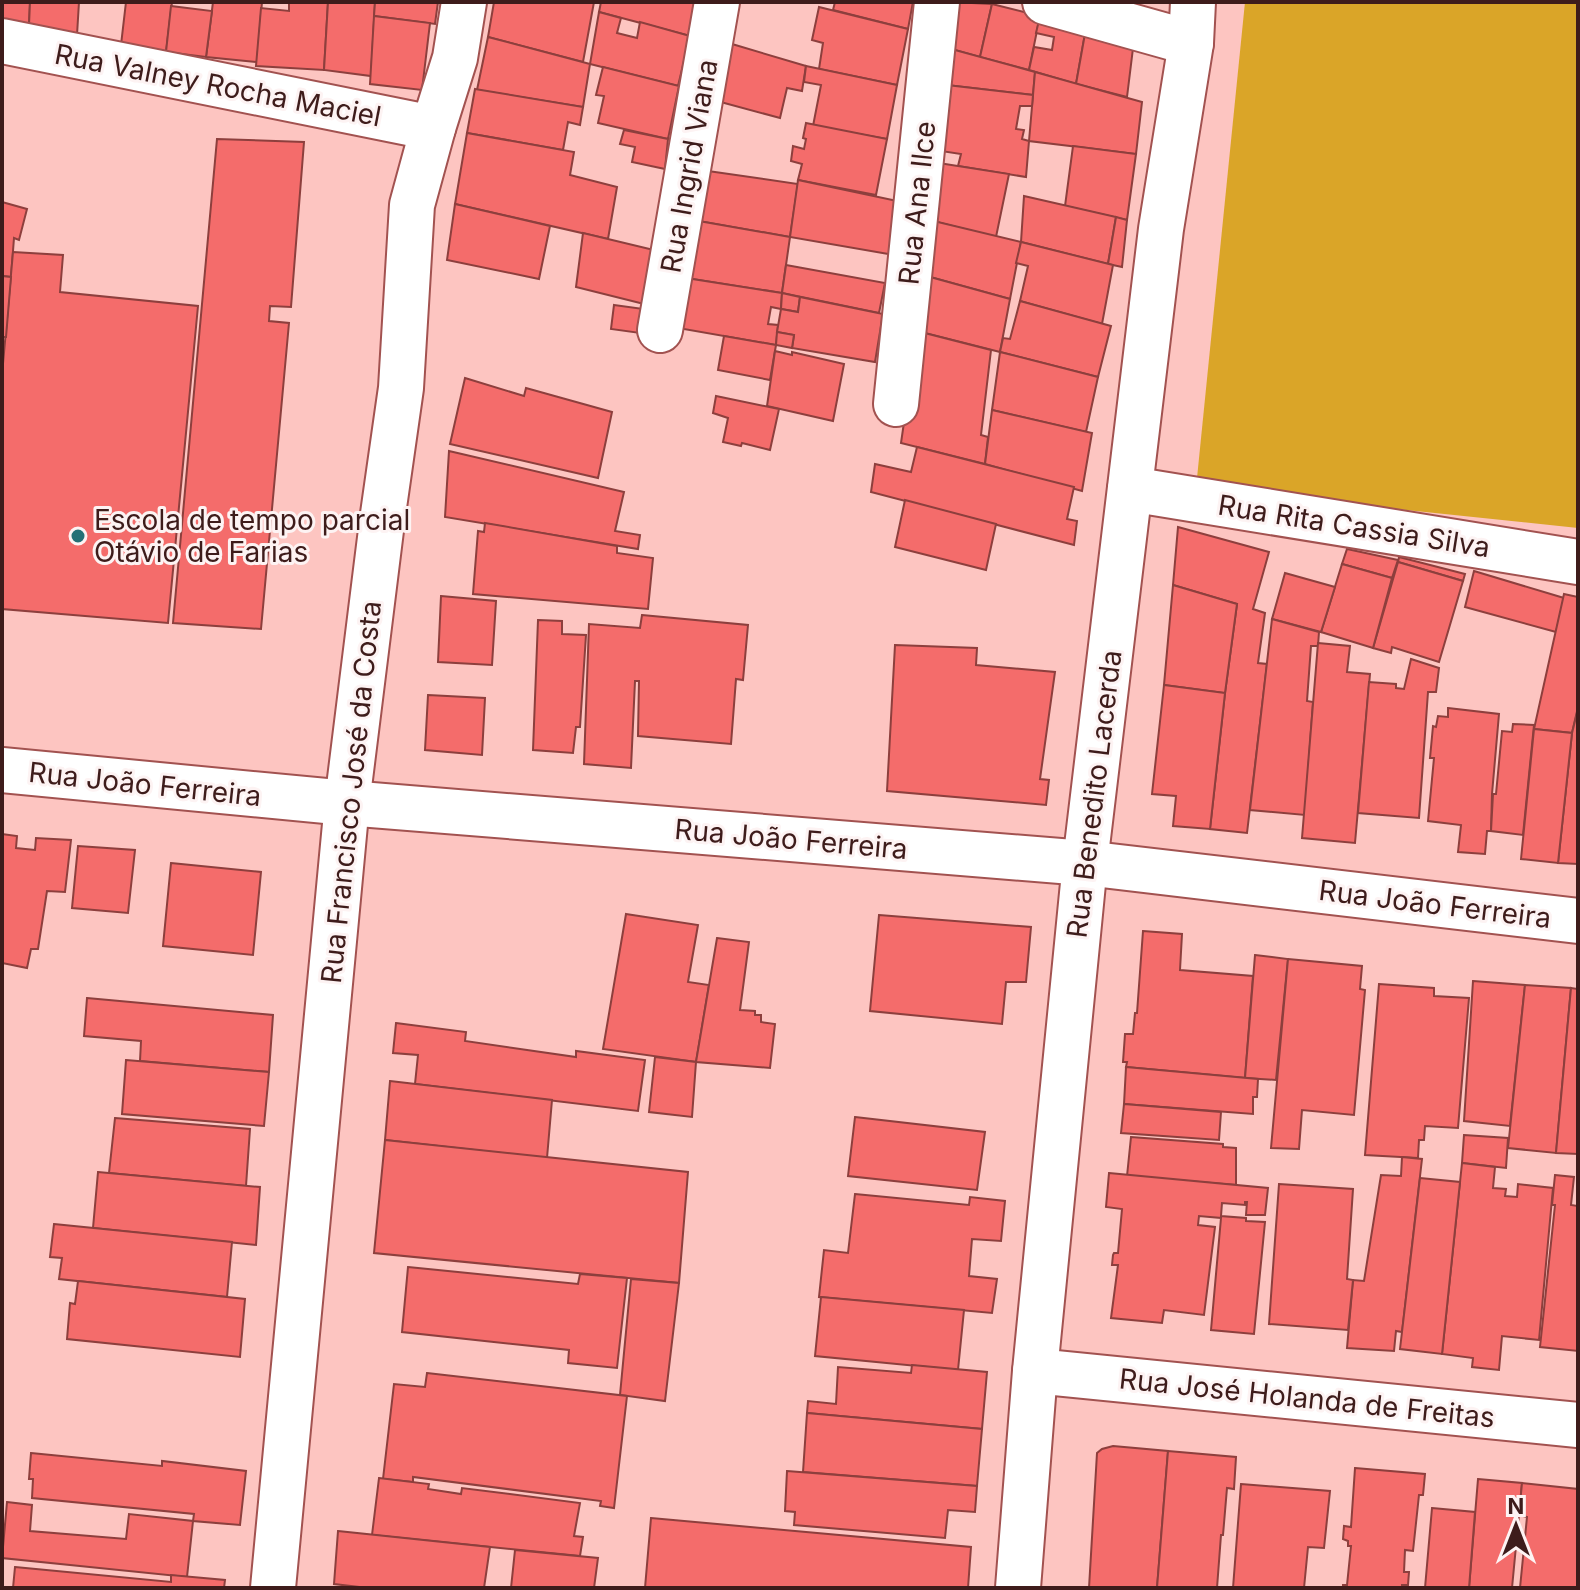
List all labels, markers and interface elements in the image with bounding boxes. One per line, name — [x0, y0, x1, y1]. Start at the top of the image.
street label: Rua Valney Rocha Maciel — [52, 37, 384, 133]
street label: Rua Ingrid Viana — [653, 57, 725, 275]
street label: Rua Ana Ilce — [892, 120, 942, 286]
street label: Rua Rita Cassia Silva — [1216, 488, 1492, 564]
place label: Escola de tempo parcial Otávio de Farias — [94, 503, 410, 569]
marker: Escola de tempo parcial Otávio de Farias — [69, 527, 87, 545]
street label: Rua Francisco José da Costa — [314, 599, 388, 985]
street label: Rua Benedito Lacerda — [1059, 648, 1129, 940]
street label: Rua João Ferreira — [27, 755, 263, 813]
street label: Rua João Ferreira — [673, 812, 909, 866]
street label: Rua João Ferreira — [1317, 873, 1553, 935]
street label: Rua José Holanda de Freitas — [1118, 1361, 1496, 1435]
north arrow — [1476, 1486, 1556, 1566]
text: N — [1508, 1493, 1524, 1519]

